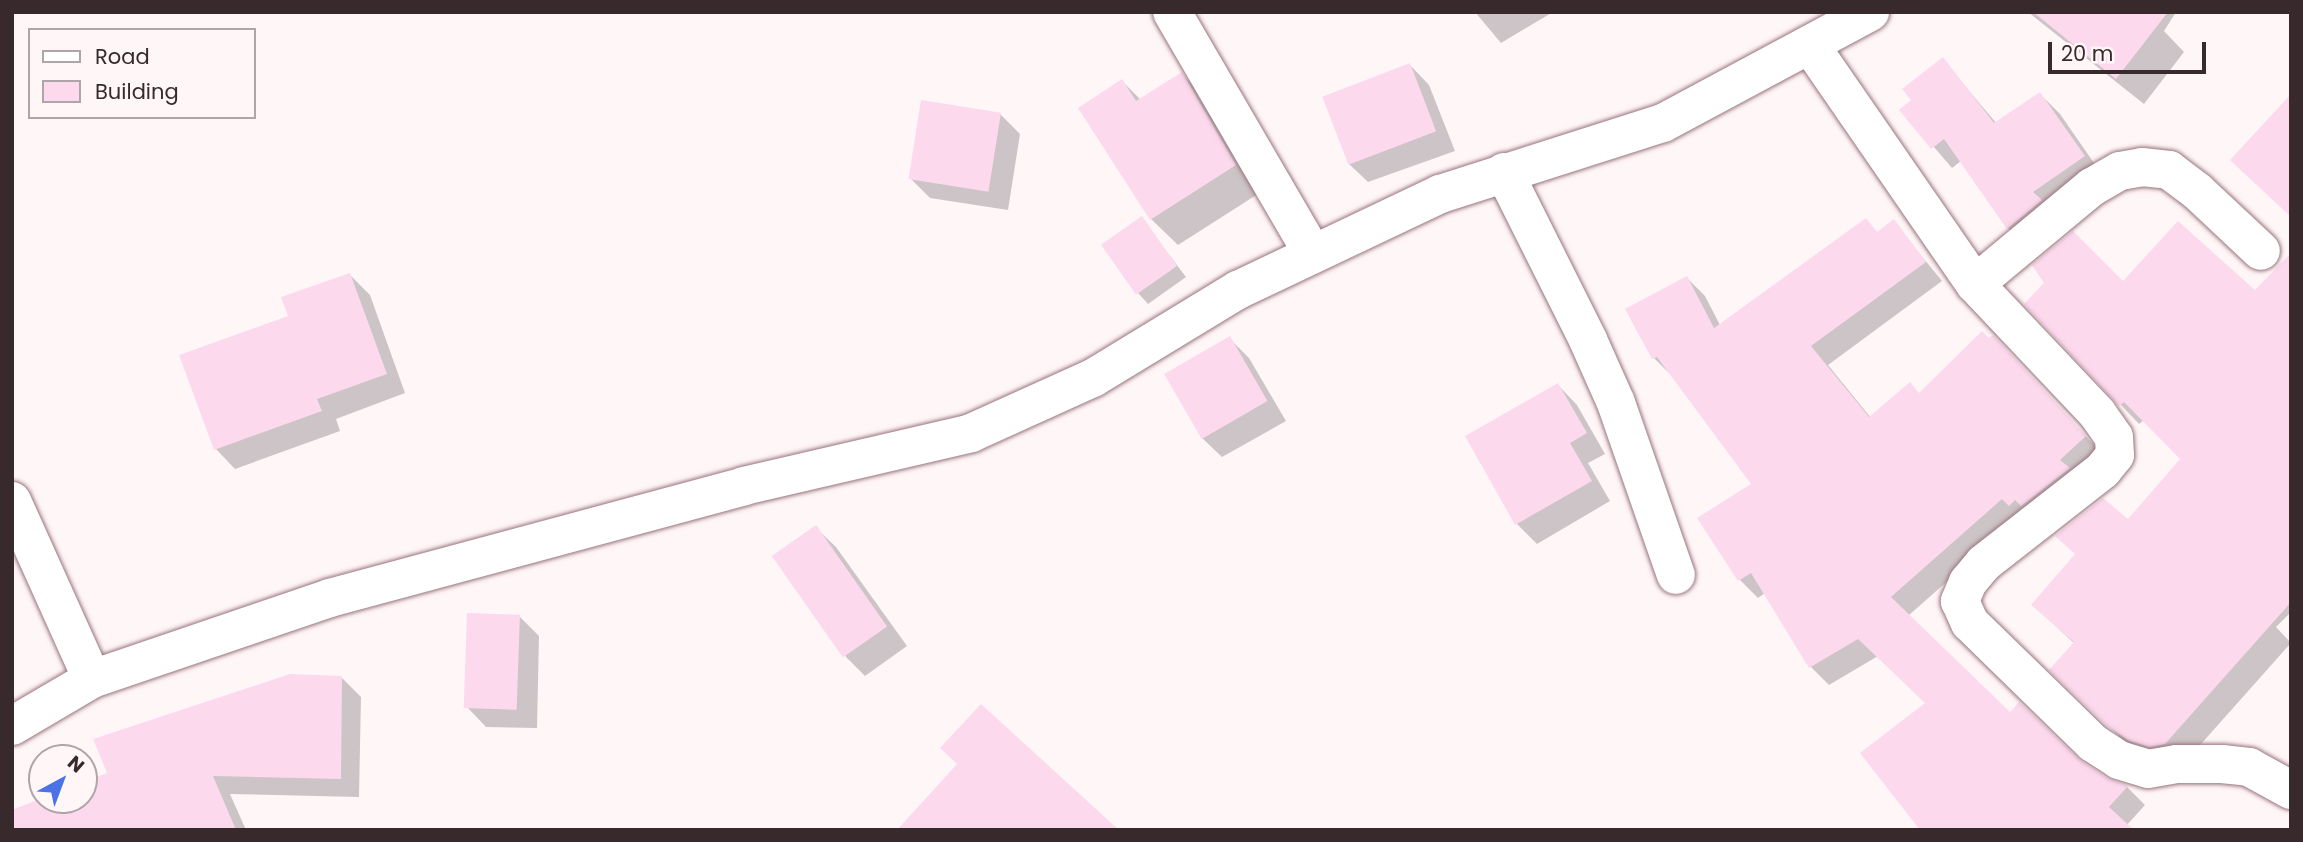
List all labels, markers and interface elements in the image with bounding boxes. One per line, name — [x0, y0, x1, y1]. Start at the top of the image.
legend — [28, 28, 256, 119]
scale bar — [2051, 28, 2208, 72]
text: 20 m — [2061, 39, 2114, 68]
text: Road — [95, 42, 150, 71]
text: Building — [95, 77, 179, 106]
north arrow — [28, 744, 98, 814]
text: N — [62, 749, 90, 779]

